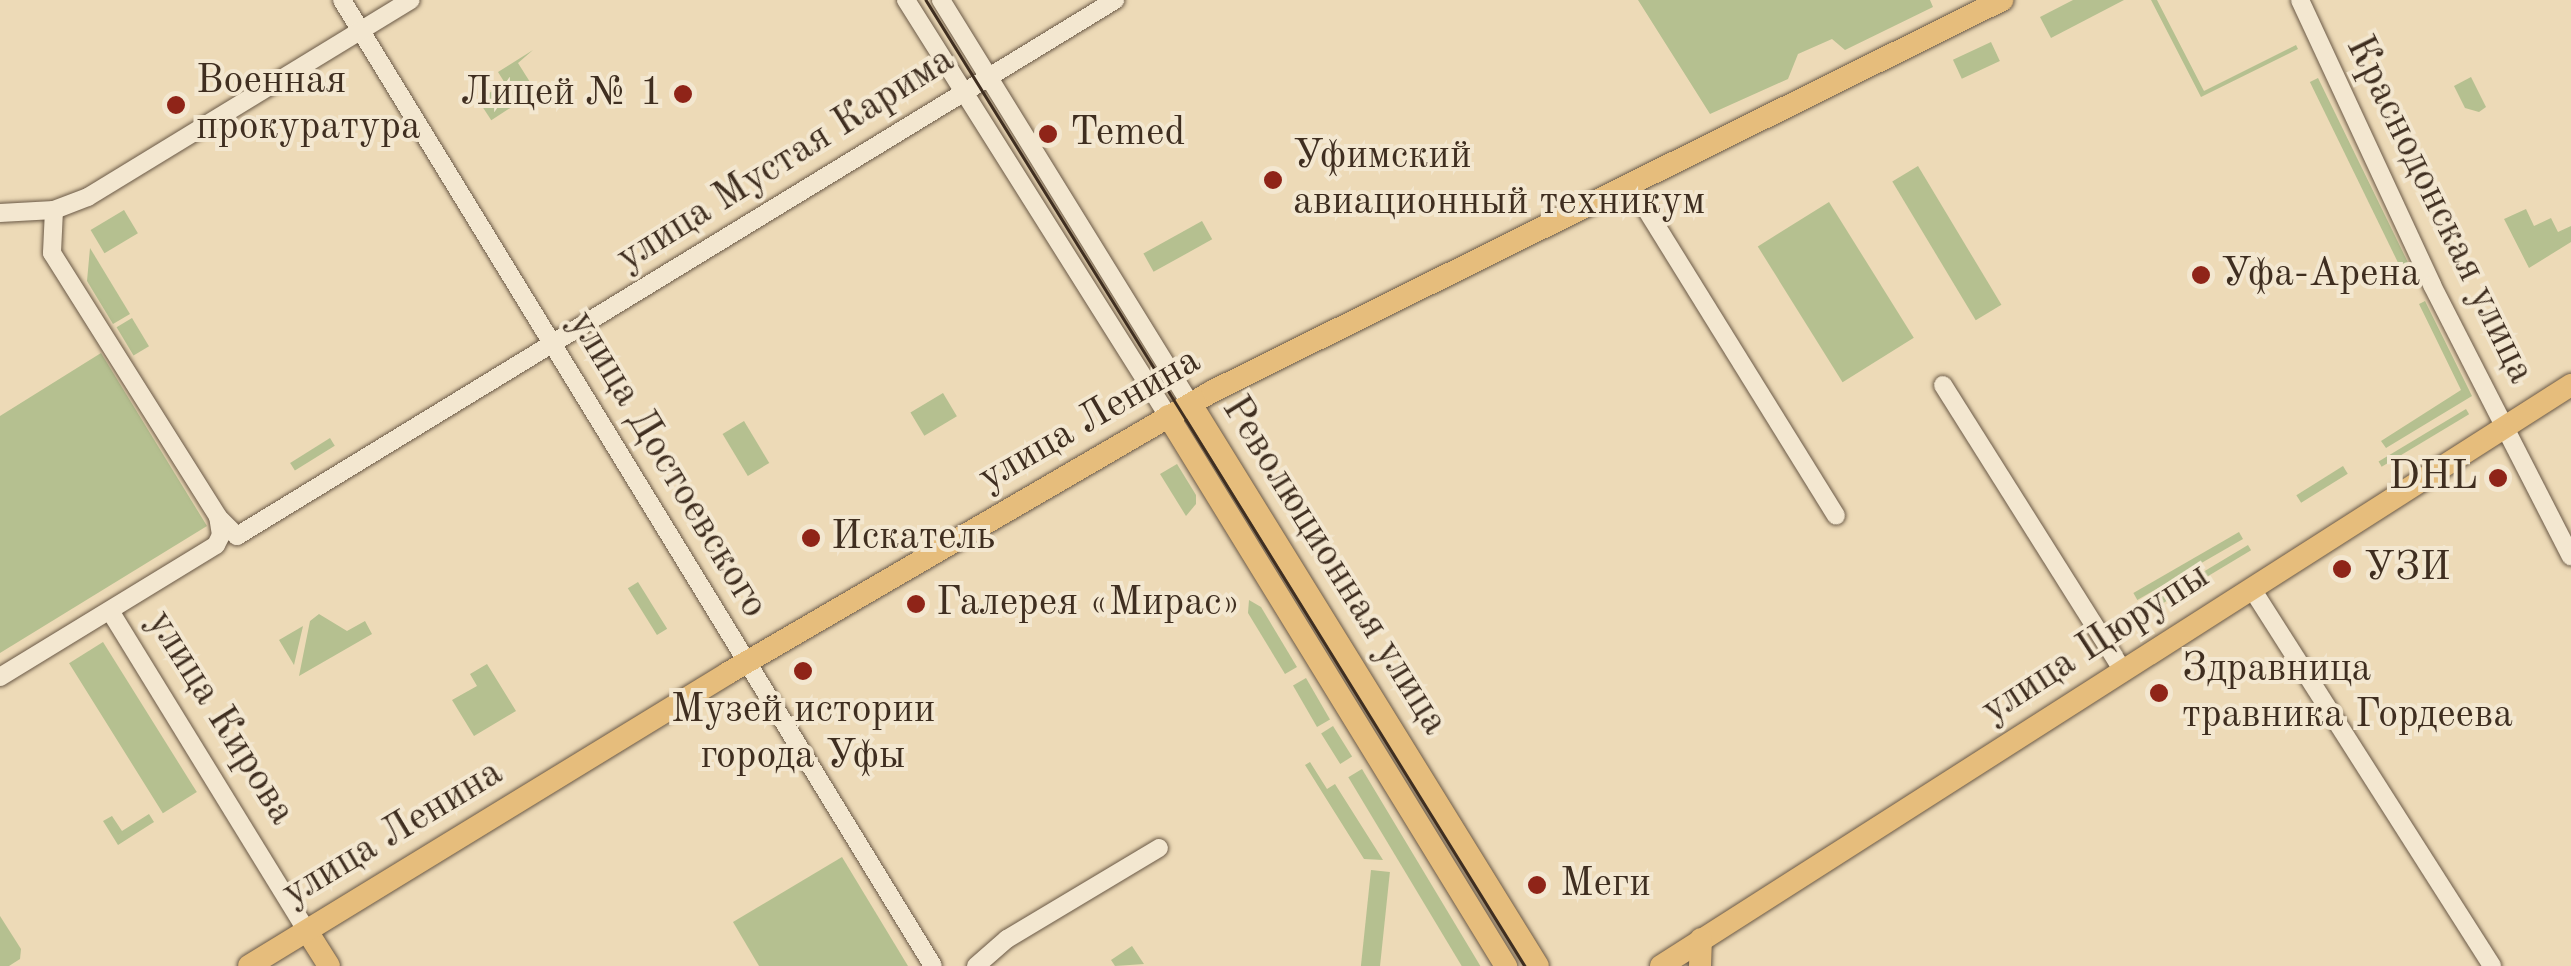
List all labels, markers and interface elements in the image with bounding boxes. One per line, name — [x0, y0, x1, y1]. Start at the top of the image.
street label: Краснодонская улица — [2334, 28, 2544, 392]
street label: улица Мустая Карима — [609, 37, 963, 283]
place label: Военная прокуратура — [196, 58, 421, 152]
place label: Лицей № 1 — [460, 70, 663, 118]
marker: Лицей № 1 — [672, 83, 694, 105]
marker: Военная прокуратура — [165, 94, 187, 116]
place label: Temed — [1070, 110, 1185, 158]
marker: Temed — [1035, 121, 1061, 147]
place label: Уфимский авиационный техникум — [1293, 133, 1705, 227]
marker: Уфимский авиационный техникум — [1262, 169, 1284, 191]
place label: Уфа-Арена — [2221, 251, 2420, 299]
marker: Уфа-Арена — [2190, 264, 2212, 286]
street label: улица Достоевского — [556, 303, 778, 627]
street label: улица Ленина — [971, 337, 1209, 503]
street label: Революционная улица — [1210, 388, 1458, 744]
place label: DHL — [2388, 454, 2478, 502]
marker: DHL — [2487, 467, 2509, 489]
place label: Искатель — [831, 514, 995, 562]
marker: Искатель — [800, 527, 822, 549]
place label: УЗИ — [2364, 545, 2451, 593]
street label: улица Цюрупы — [1973, 553, 2219, 735]
marker: УЗИ — [2329, 556, 2355, 582]
place label: Галерея «Мирас» — [936, 580, 1241, 628]
marker: Галерея «Мирас» — [905, 593, 927, 615]
street label: улица Кирова — [135, 602, 305, 834]
place label: Здравница травника Гордеева — [2182, 646, 2513, 740]
marker: Музей истории города Уфы — [792, 660, 814, 682]
marker: Здравница травника Гордеева — [2146, 680, 2172, 706]
place label: Музей истории города Уфы — [671, 687, 935, 781]
street label: улица Ленина — [274, 750, 512, 918]
place label: Меги — [1560, 861, 1651, 909]
marker: Меги — [1524, 872, 1550, 898]

